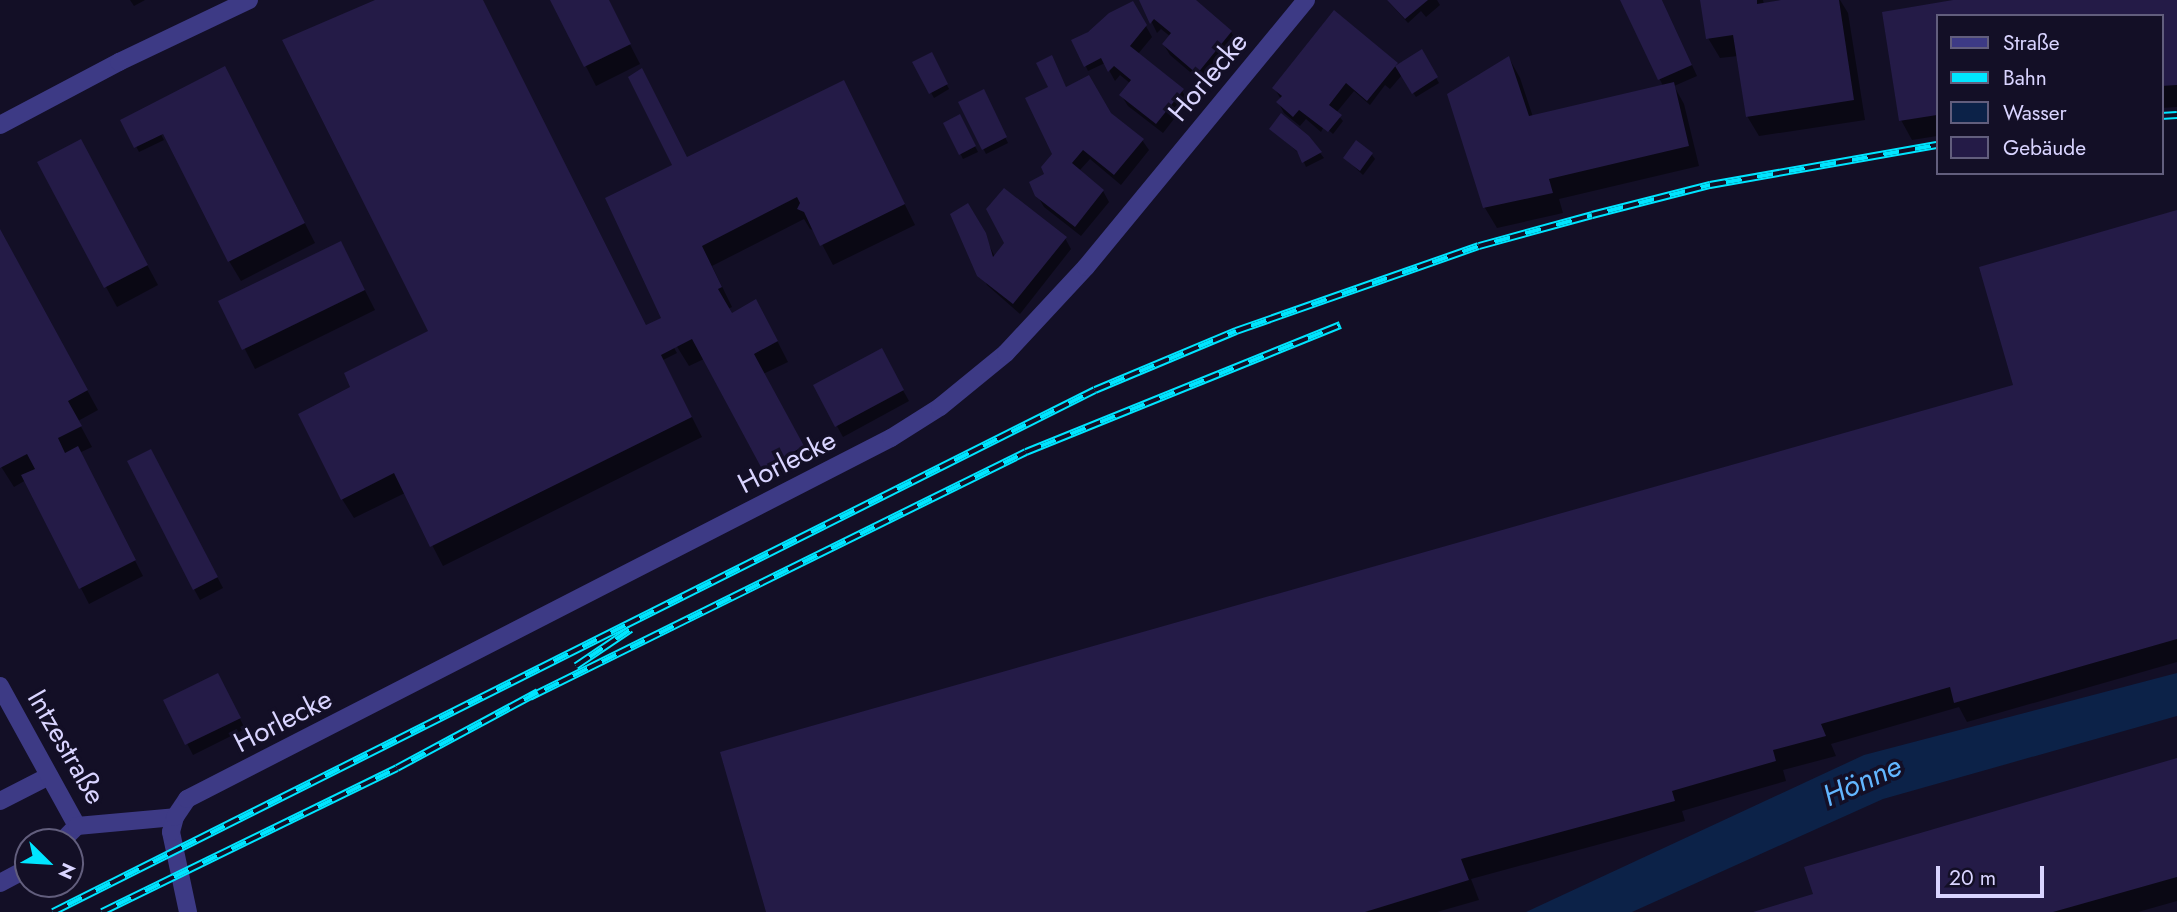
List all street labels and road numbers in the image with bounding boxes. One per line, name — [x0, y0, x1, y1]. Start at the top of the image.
street label: Horlecke — [1161, 26, 1255, 128]
street label: Horlecke — [732, 423, 842, 501]
street label: Horlecke — [228, 682, 338, 760]
street label: Intzestraße — [20, 684, 112, 810]

